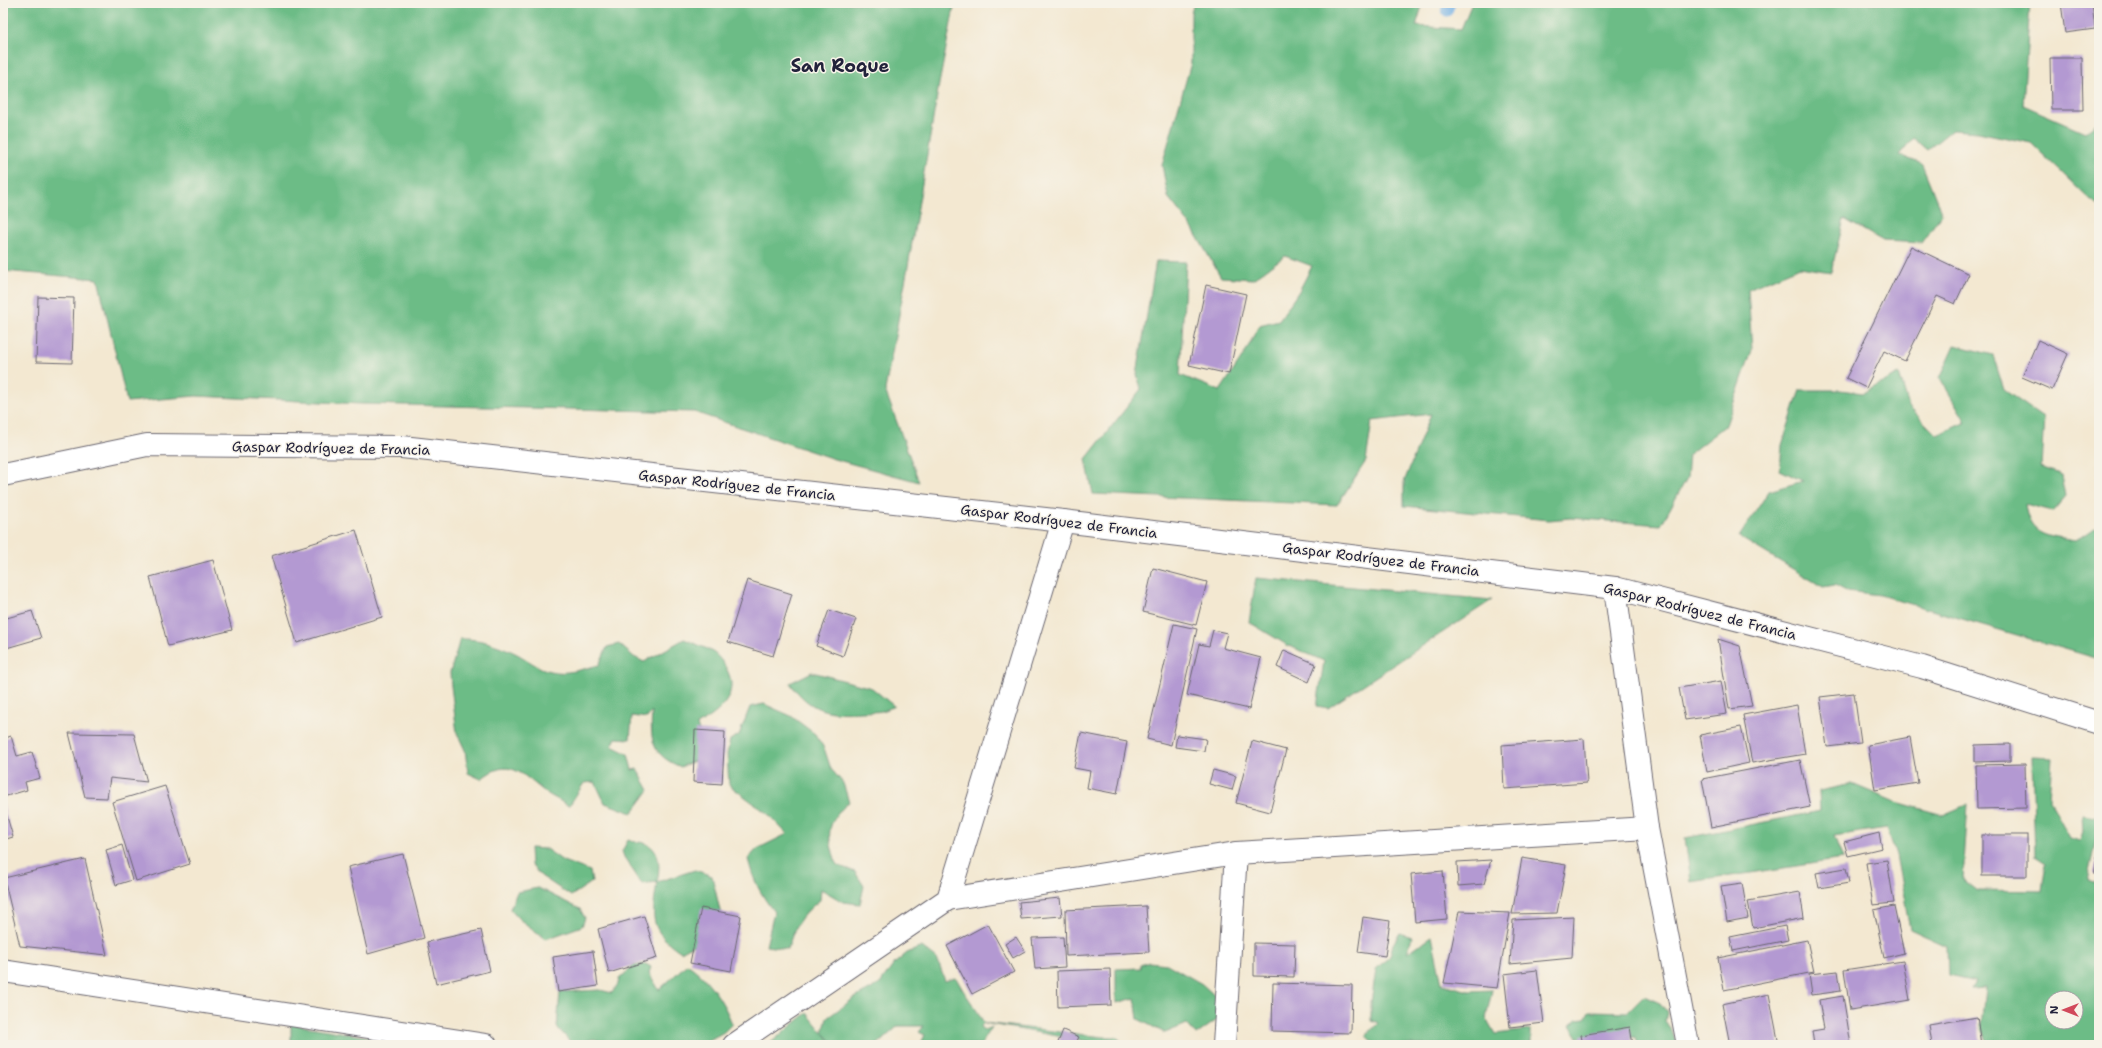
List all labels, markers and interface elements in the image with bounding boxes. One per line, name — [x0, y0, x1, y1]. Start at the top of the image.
district label: San Roque — [791, 54, 890, 78]
street label: Gaspar Rodríguez de Francia — [232, 437, 431, 459]
street label: Gaspar Rodríguez de Francia — [638, 466, 837, 504]
street label: Gaspar Rodríguez de Francia — [960, 500, 1159, 542]
street label: Gaspar Rodríguez de Francia — [1282, 538, 1481, 580]
street label: Gaspar Rodríguez de Francia — [1602, 578, 1799, 644]
north arrow — [2044, 990, 2084, 1030]
text: N — [2047, 1005, 2062, 1014]

